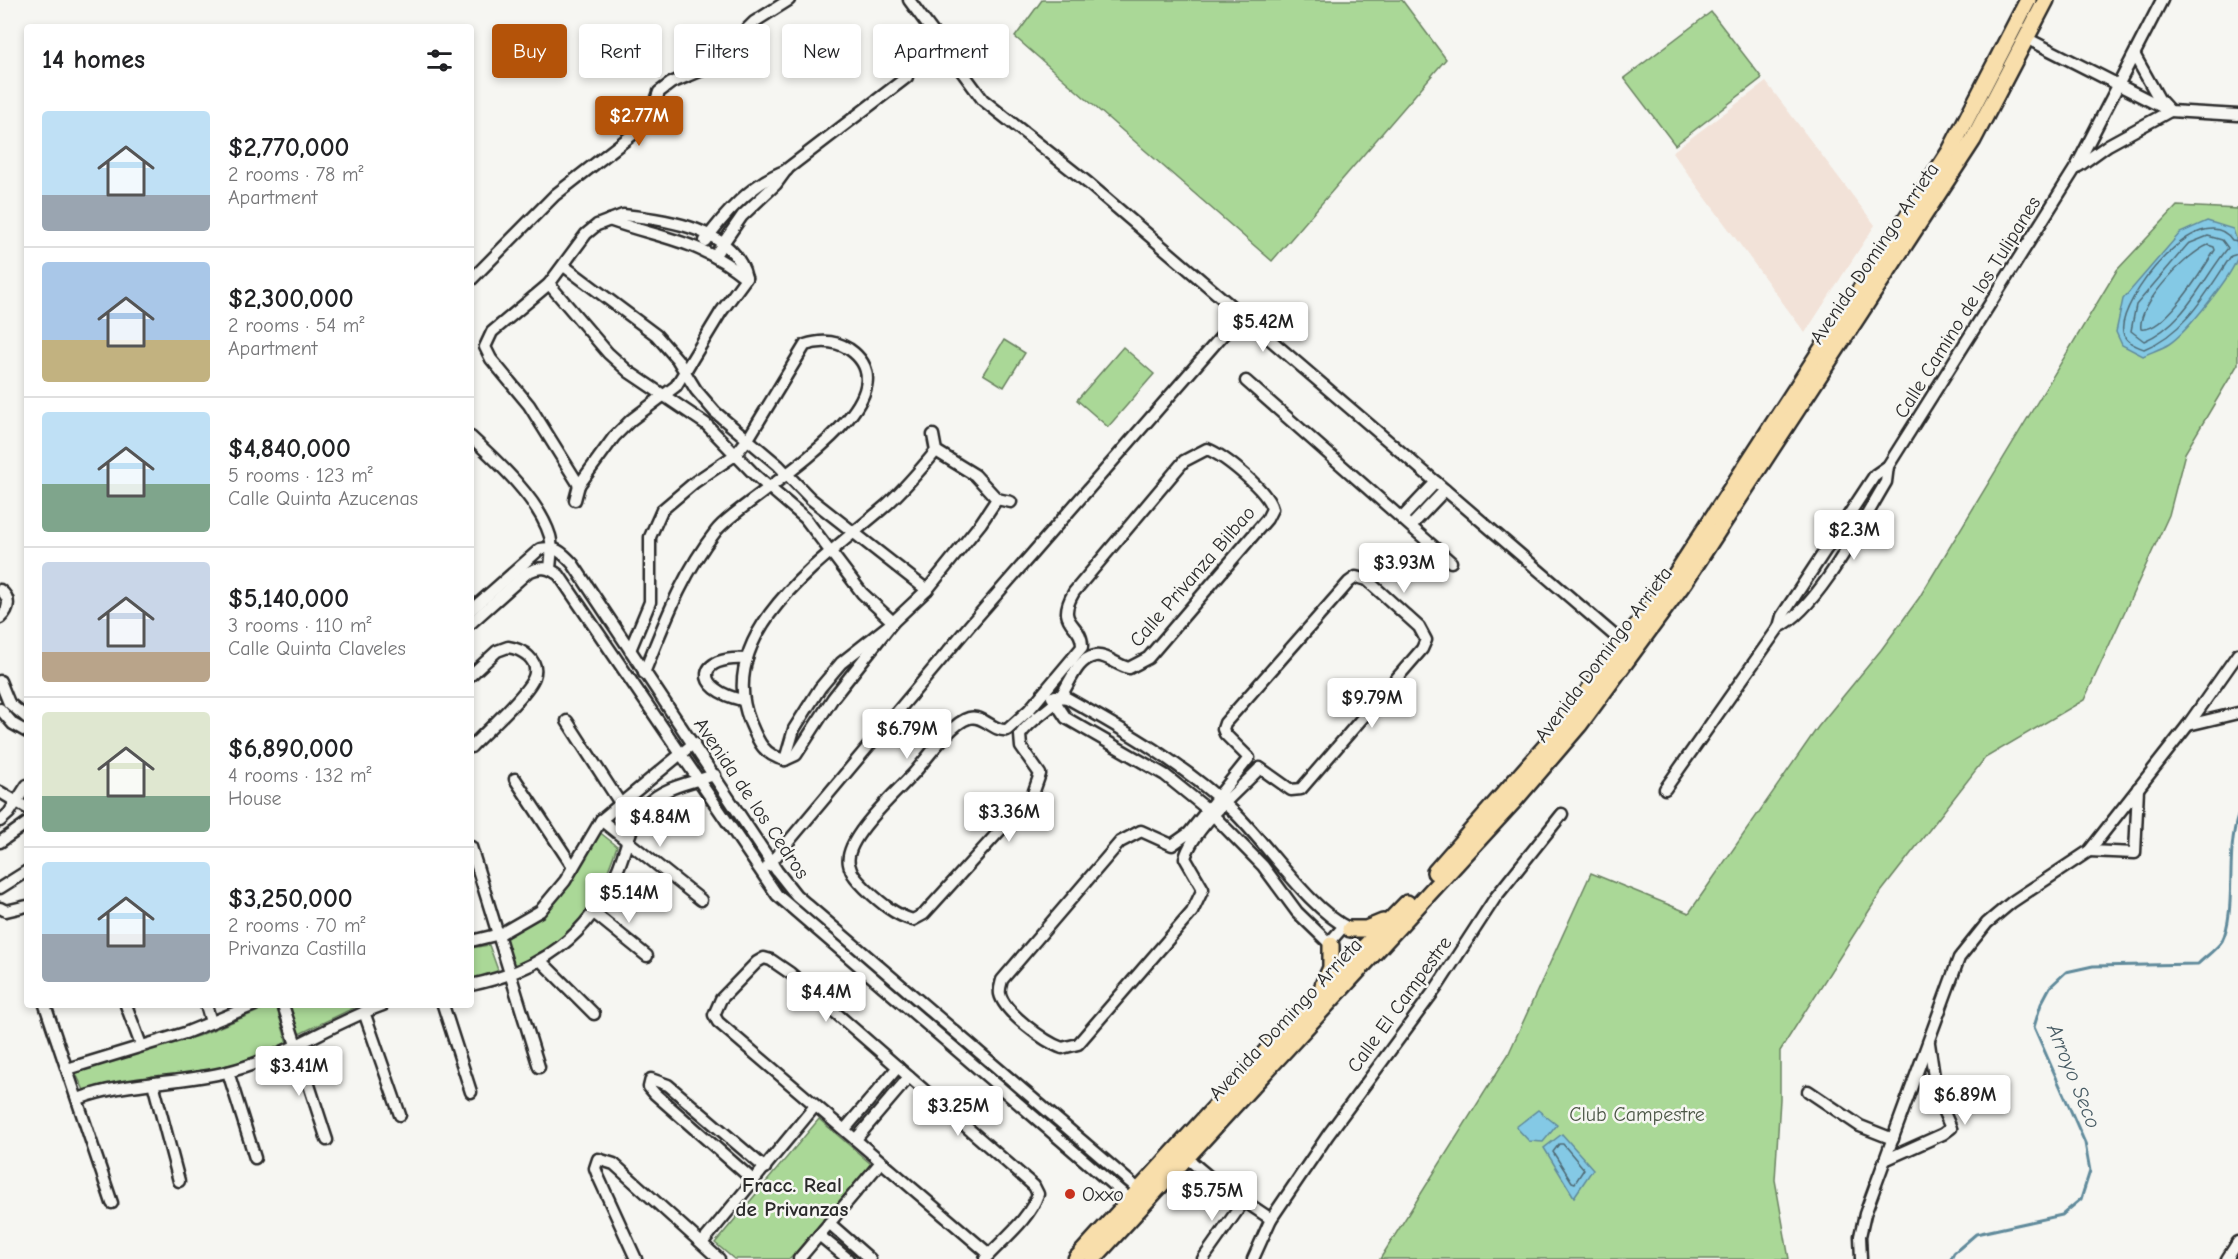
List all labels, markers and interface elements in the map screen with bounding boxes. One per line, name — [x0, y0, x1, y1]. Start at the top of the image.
chip: Buy — [492, 24, 567, 78]
chip: Rent — [579, 24, 662, 78]
chip: Filters — [674, 24, 770, 78]
chip: New — [782, 24, 861, 78]
chip: Apartment — [873, 24, 1009, 78]
icon: filters — [423, 44, 456, 77]
text: 14 homes — [42, 45, 145, 75]
pin: $2.77M — [590, 96, 688, 147]
text: $2.77M — [609, 104, 669, 127]
text: $2,770,000 — [228, 133, 349, 163]
icon: home — [90, 135, 162, 207]
street label: Avenida Domingo Arrieta — [1805, 158, 1944, 348]
text: 2 rooms · 78 m² — [228, 163, 364, 186]
text: Apartment — [228, 186, 318, 209]
street label: Calle Camino de los Tulipanes — [1890, 192, 2045, 422]
text: $2,300,000 — [228, 284, 354, 314]
icon: home — [90, 286, 162, 358]
pin: $5.42M — [1214, 302, 1312, 353]
text: $5.42M — [1232, 310, 1294, 333]
text: 2 rooms · 54 m² — [228, 314, 364, 337]
text: Apartment — [228, 337, 318, 360]
text: $4,840,000 — [228, 434, 351, 464]
icon: home — [90, 436, 162, 508]
text: 5 rooms · 123 m² — [228, 464, 373, 487]
text: Calle Quinta Azucenas — [228, 487, 418, 510]
street label: Calle Privanza Bilbao — [1125, 501, 1260, 652]
pin: $2.3M — [1812, 510, 1896, 561]
text: $2.3M — [1828, 518, 1880, 541]
pin: $3.93M — [1355, 543, 1453, 594]
text: $3.93M — [1373, 551, 1435, 574]
street label: Avenida Domingo Arrieta — [1530, 562, 1677, 746]
text: $5,140,000 — [228, 584, 349, 614]
icon: home — [90, 586, 162, 658]
text: 3 rooms · 110 m² — [228, 614, 372, 637]
text: Calle Quinta Claveles — [228, 637, 406, 660]
pin: $9.79M — [1323, 678, 1421, 729]
text: $9.79M — [1341, 686, 1403, 709]
pin: $6.79M — [858, 709, 956, 760]
street label: Avenida de los Cedros — [689, 713, 814, 883]
text: $6.79M — [876, 717, 938, 740]
text: $6,890,000 — [228, 734, 354, 764]
icon: home — [90, 736, 162, 808]
text: 4 rooms · 132 m² — [228, 764, 372, 787]
text: House — [228, 787, 282, 810]
pin: $3.36M — [960, 792, 1058, 843]
pin: $4.84M — [611, 797, 709, 848]
text: $3.36M — [978, 800, 1040, 823]
text: $4.84M — [630, 805, 690, 828]
pin: $5.14M — [580, 873, 678, 924]
text: $5.14M — [599, 881, 659, 904]
text: $3,250,000 — [228, 884, 353, 914]
icon: home — [90, 886, 162, 958]
text: 2 rooms · 70 m² — [228, 914, 365, 937]
street label: Calle El Campestre — [1342, 932, 1456, 1077]
street label: Avenida Domingo Arrieta — [1204, 933, 1367, 1105]
text: Privanza Castilla — [228, 937, 367, 960]
pin: $4.4M — [784, 972, 868, 1023]
text: $4.4M — [801, 980, 851, 1003]
water label: Arroyo Seco — [2042, 1019, 2106, 1132]
pin: $3.41M — [250, 1046, 348, 1097]
text: $3.41M — [270, 1054, 328, 1077]
pin: $6.89M — [1916, 1075, 2014, 1126]
text: $6.89M — [1934, 1083, 1996, 1106]
pin: $3.25M — [909, 1086, 1007, 1137]
text: $3.25M — [927, 1094, 989, 1117]
park label: Club Campestre — [1569, 1103, 1705, 1126]
pin: $5.75M — [1163, 1171, 1261, 1222]
district label: Fracc. Real de Privanzas — [736, 1173, 848, 1221]
text: $5.75M — [1181, 1179, 1243, 1202]
place label: Oxxo — [1082, 1183, 1124, 1206]
marker: Oxxo — [1063, 1187, 1077, 1201]

